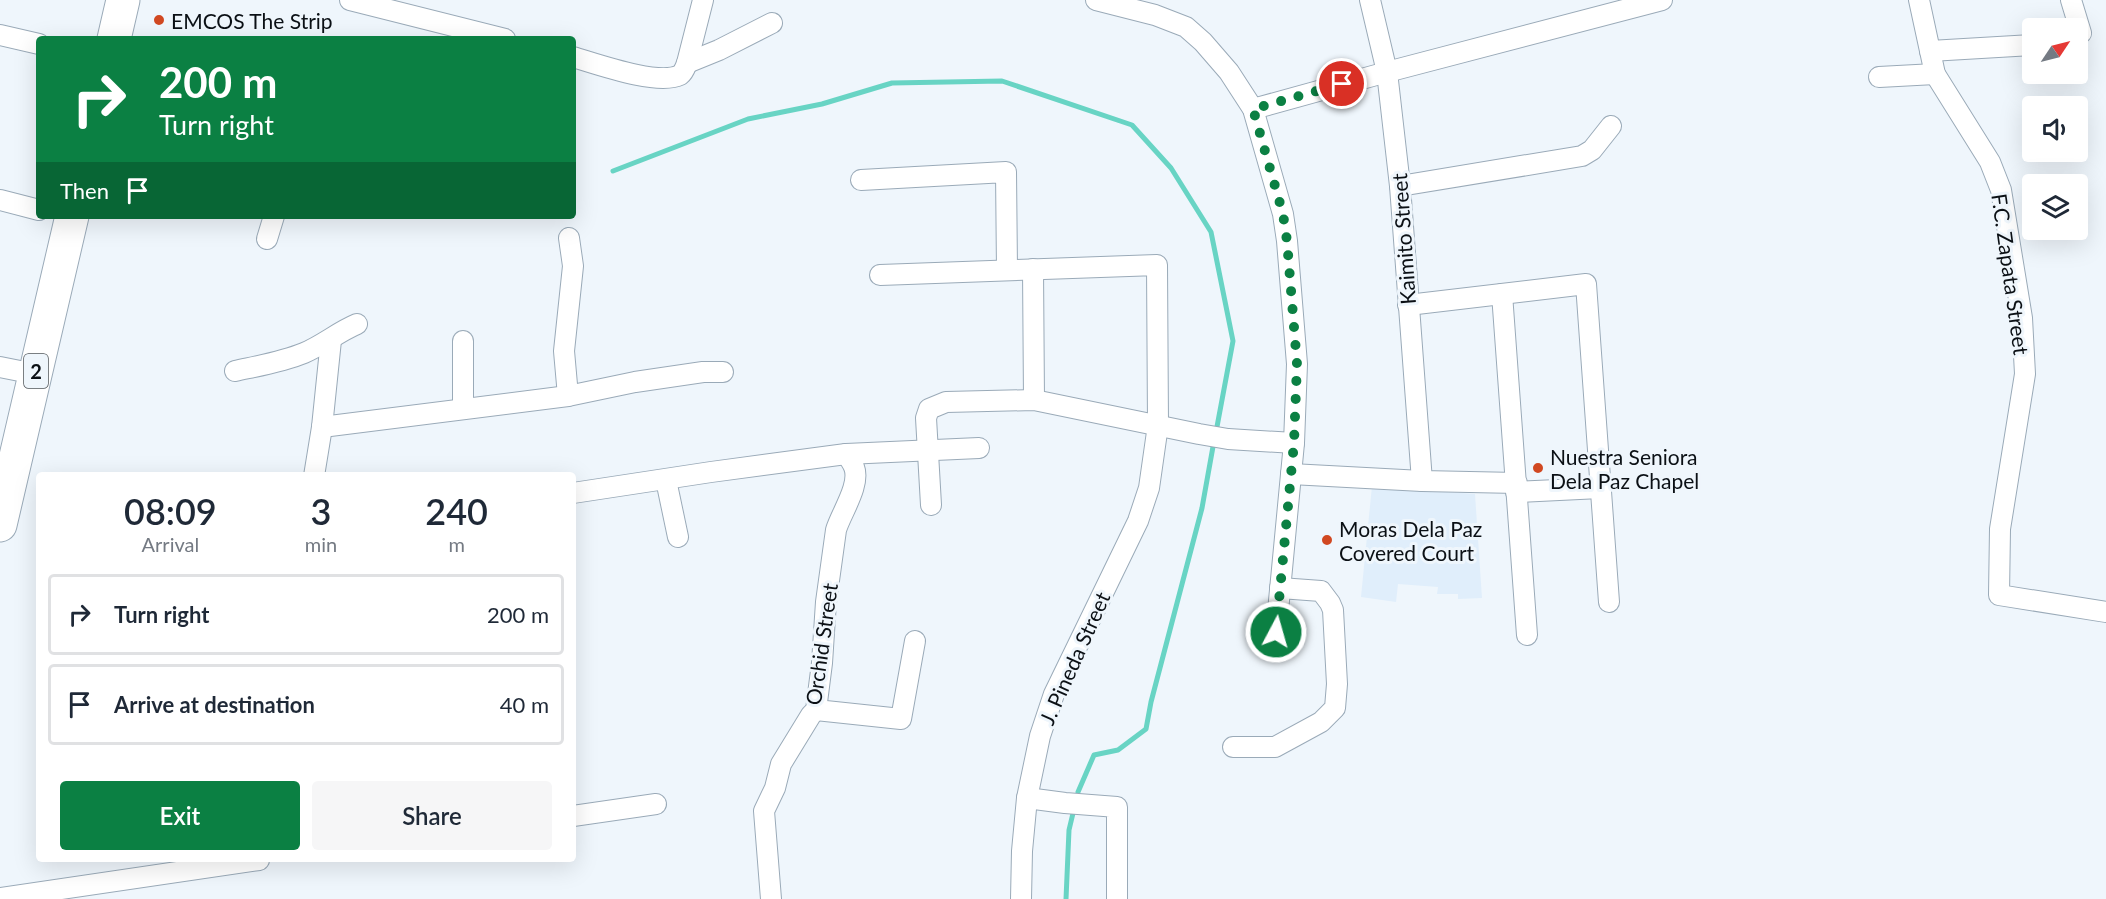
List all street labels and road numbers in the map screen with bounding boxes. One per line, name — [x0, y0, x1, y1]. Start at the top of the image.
street label: Kaimito Street — [1386, 172, 1420, 306]
street label: F.C. Zapata Street — [1987, 192, 2035, 357]
road number: 2 — [24, 354, 48, 388]
street label: Orchid Street — [800, 581, 842, 707]
street label: J. Pineda Street — [1034, 587, 1115, 728]

